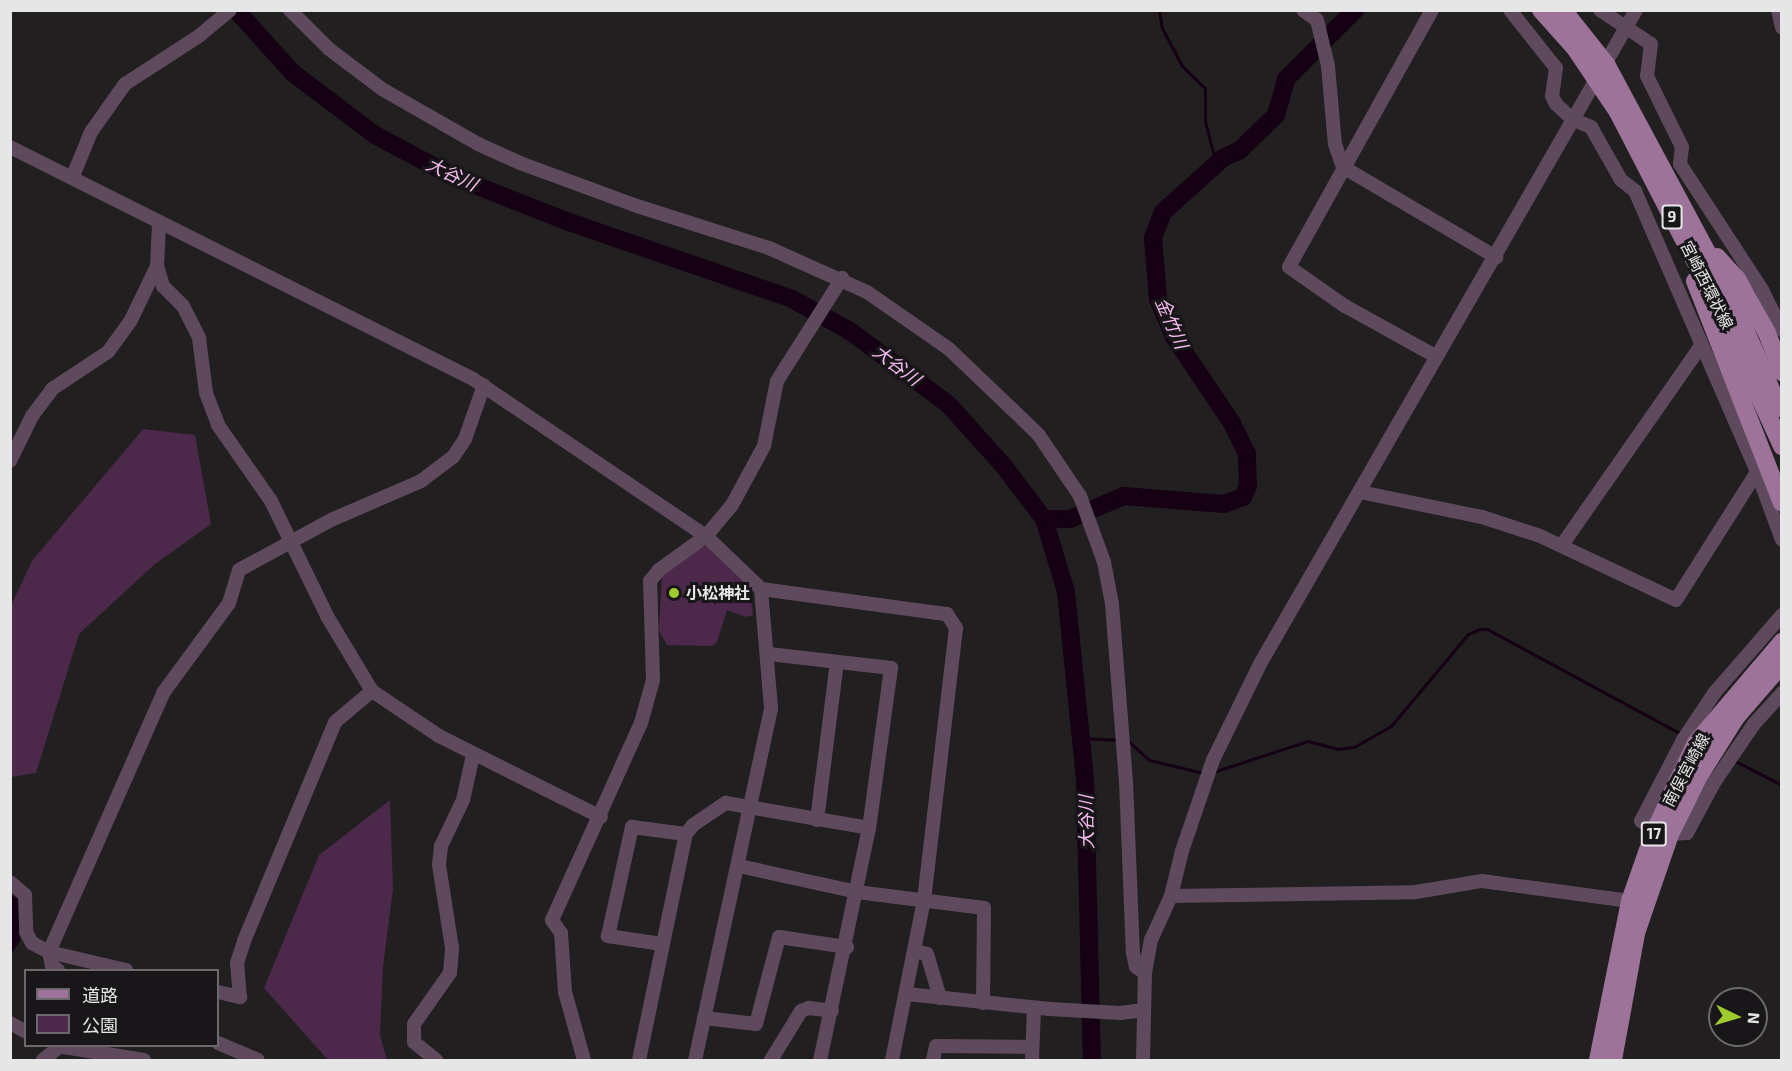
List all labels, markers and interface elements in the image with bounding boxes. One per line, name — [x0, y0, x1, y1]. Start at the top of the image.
water label: 大谷川 — [423, 153, 481, 195]
road number: 9 — [1662, 205, 1682, 229]
street label: 宮崎西環状線 — [1677, 238, 1737, 332]
water label: 金竹川 — [1151, 294, 1193, 352]
water label: 大谷川 — [869, 340, 925, 390]
place label: 小松神社 — [686, 583, 750, 603]
marker: 小松神社 — [667, 586, 681, 600]
street label: 南俣宮崎線 — [1659, 730, 1713, 810]
water label: 大谷川 — [1075, 795, 1097, 849]
road number: 17 — [1640, 822, 1668, 846]
legend — [24, 969, 219, 1047]
text: 道路 — [82, 984, 118, 1006]
north arrow — [1708, 987, 1768, 1047]
text: N — [1744, 1012, 1764, 1025]
text: 公園 — [82, 1014, 118, 1036]

